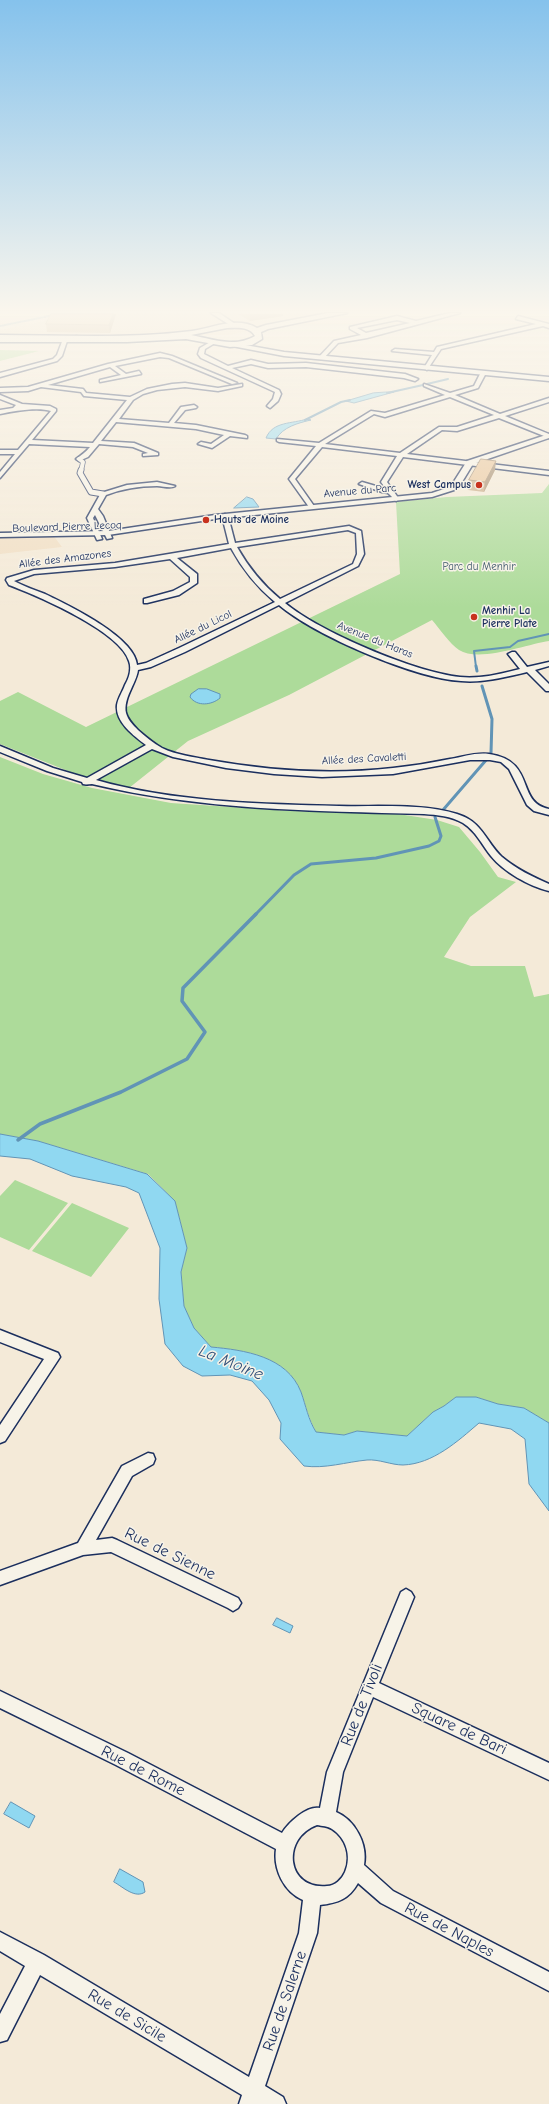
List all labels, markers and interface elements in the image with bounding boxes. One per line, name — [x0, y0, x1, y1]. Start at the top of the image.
place label: West Campus — [408, 478, 471, 492]
marker: West Campus — [474, 480, 484, 490]
street label: Avenue du Parc — [323, 481, 397, 501]
place label: Hauts de Moine — [214, 513, 289, 527]
marker: Hauts de Moine — [201, 515, 211, 525]
street label: Boulevard Pierre Lecoq — [12, 518, 122, 536]
street label: Allée des Amazones — [18, 547, 112, 571]
park label: Parc du Menhir — [442, 560, 516, 574]
place label: Menhir La Pierre Plate — [482, 604, 537, 630]
street label: Allée du Licol — [172, 607, 234, 647]
marker: Menhir La Pierre Plate — [469, 612, 479, 622]
street label: Avenue du Haras — [335, 619, 415, 661]
street label: Allée des Cavaletti — [321, 750, 407, 768]
water label: La Moine — [196, 1341, 266, 1385]
street label: Rue de Sienne — [121, 1524, 219, 1584]
street label: Rue de Tivoli — [337, 1661, 387, 1749]
street label: Square de Bari — [408, 1699, 510, 1759]
street label: Rue de Rome — [98, 1742, 188, 1800]
street label: Rue de Naples — [401, 1898, 497, 1962]
street label: Rue de Salerne — [259, 1948, 311, 2054]
street label: Rue de Sicile — [84, 1985, 170, 2047]

